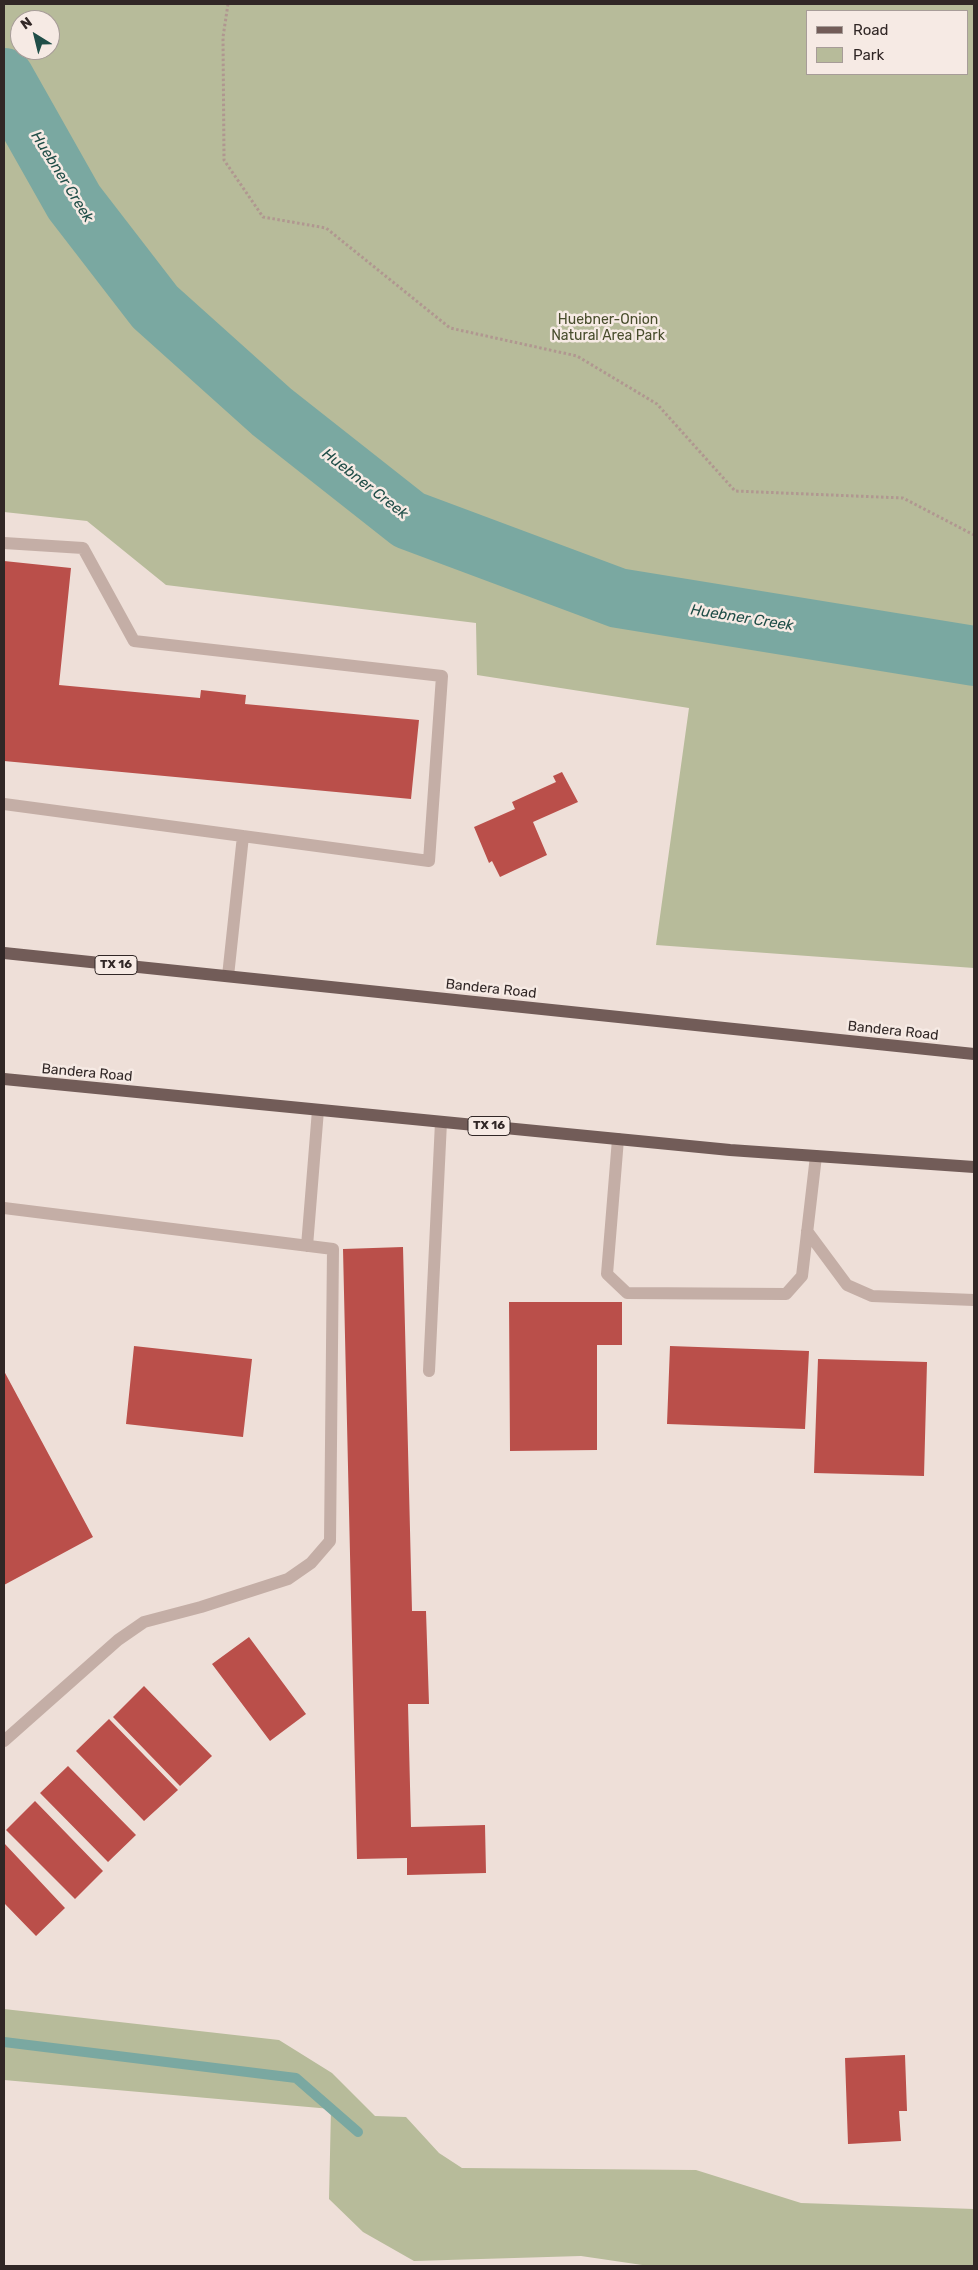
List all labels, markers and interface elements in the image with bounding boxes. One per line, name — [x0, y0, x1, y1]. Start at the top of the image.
north arrow — [10, 10, 60, 60]
legend — [806, 10, 968, 75]
text: N — [17, 13, 36, 33]
text: Road — [853, 21, 889, 39]
text: Park — [853, 46, 884, 64]
water label: Huebner Creek — [27, 128, 97, 226]
park label: Huebner-Onion Natural Area Park — [551, 312, 665, 344]
water label: Huebner Creek — [318, 445, 412, 523]
water label: Huebner Creek — [689, 601, 795, 635]
road number: TX 16 — [95, 956, 137, 974]
street label: Bandera Road — [445, 976, 537, 1002]
street label: Bandera Road — [847, 1018, 939, 1044]
street label: Bandera Road — [41, 1061, 133, 1085]
road number: TX 16 — [468, 1116, 510, 1136]

